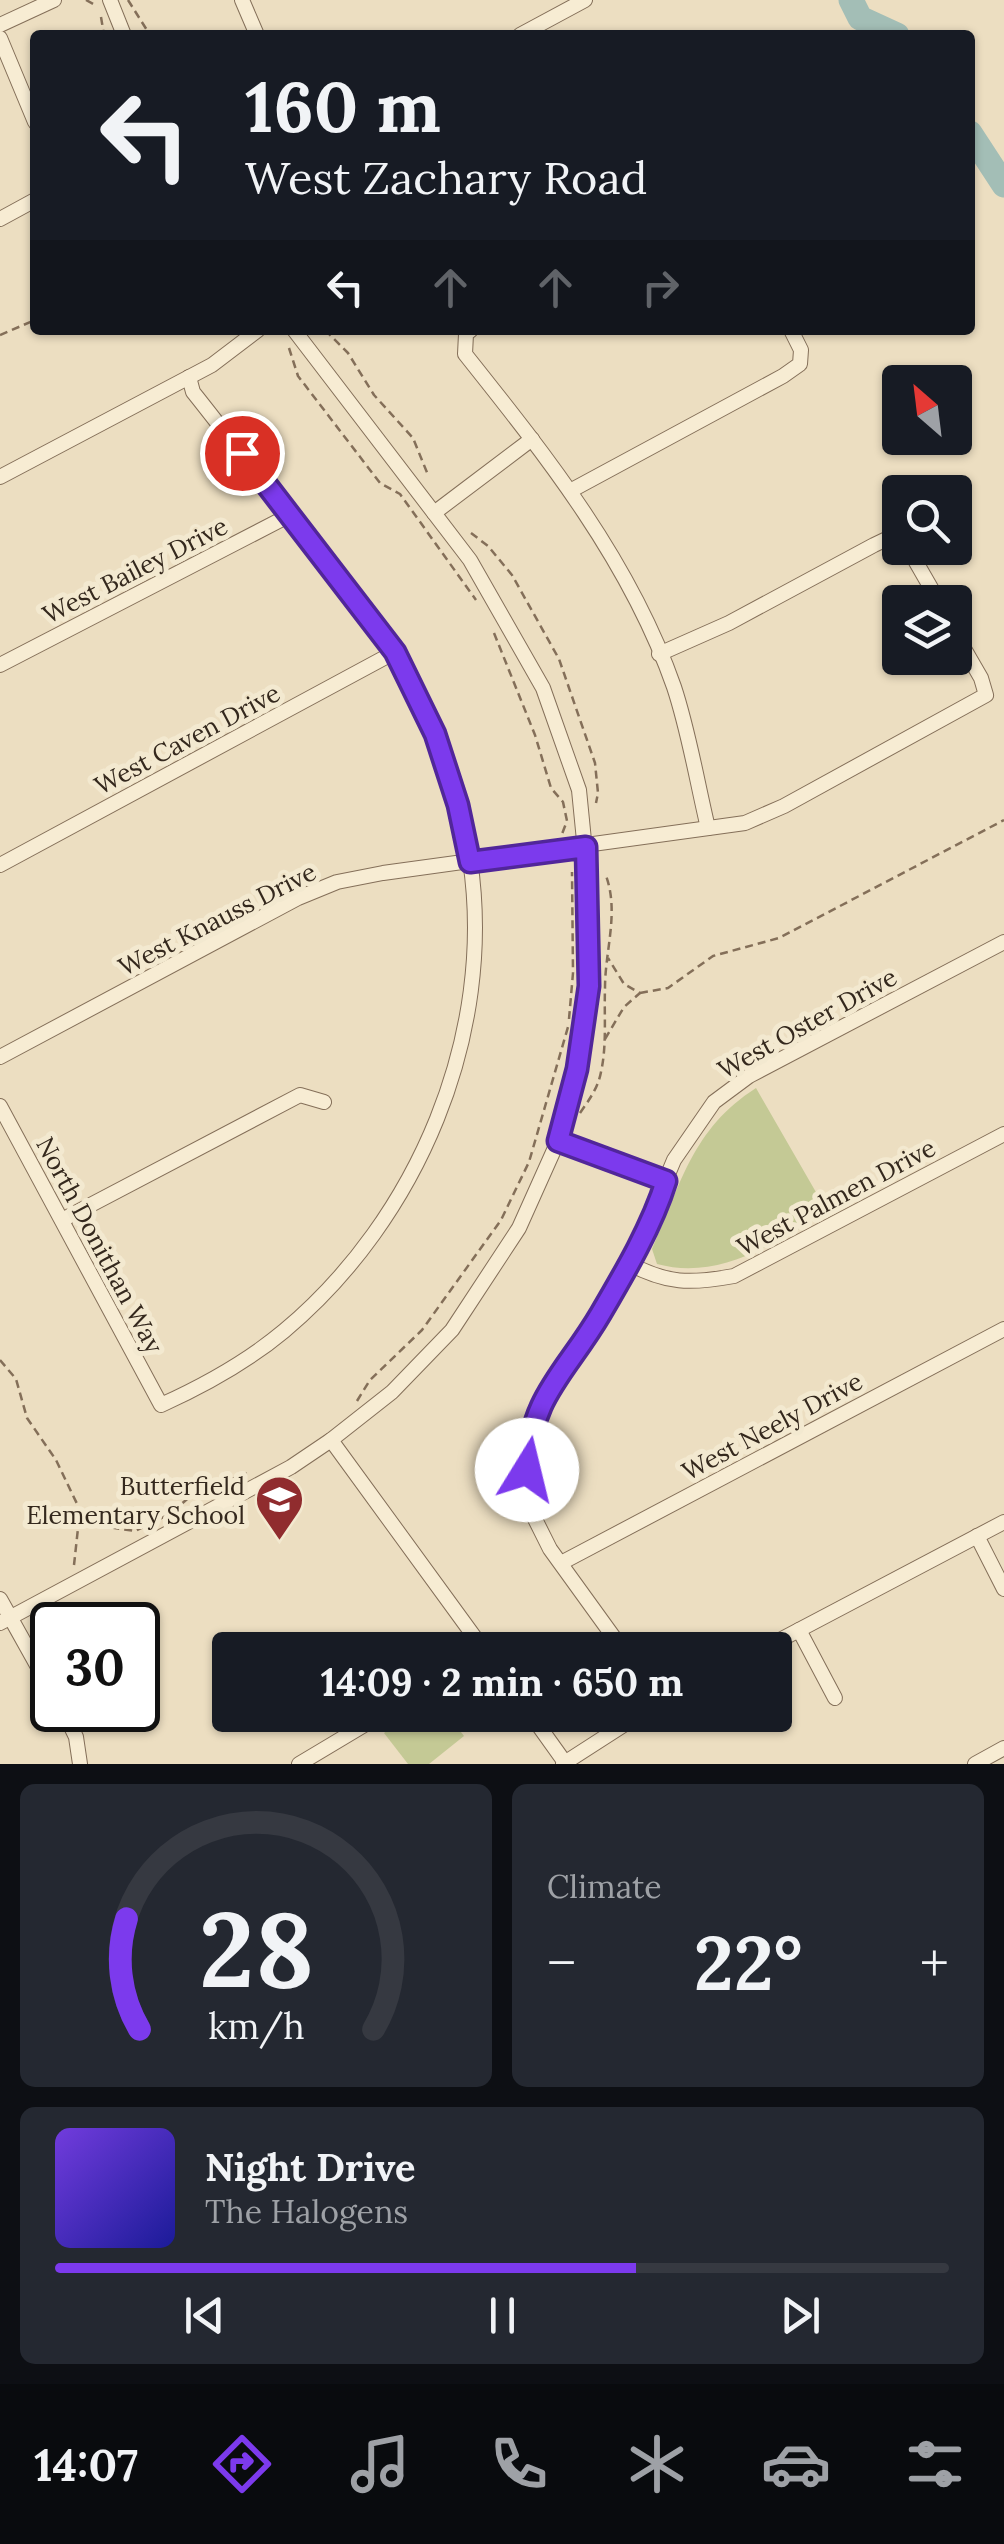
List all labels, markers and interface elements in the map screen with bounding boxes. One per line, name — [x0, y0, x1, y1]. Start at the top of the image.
text: 160 m — [245, 62, 441, 151]
icon: left — [80, 70, 210, 200]
text: West Zachary Road — [245, 149, 648, 206]
icon: left — [318, 260, 373, 315]
icon: ahead — [423, 260, 478, 315]
icon: ahead — [528, 260, 583, 315]
icon: right — [633, 260, 688, 315]
north arrow — [882, 365, 972, 455]
map controls — [882, 365, 972, 675]
pin — [200, 411, 285, 496]
icon: arrive — [215, 426, 270, 481]
button: search — [882, 475, 972, 565]
street label: West Bailey Drive — [37, 510, 233, 630]
button: layers — [882, 585, 972, 675]
street label: West Caven Drive — [89, 677, 285, 801]
street label: West Knauss Drive — [113, 855, 321, 983]
street label: West Oster Drive — [712, 961, 902, 1085]
street label: North Donithan Way — [29, 1131, 171, 1359]
street label: West Palmen Drive — [731, 1131, 941, 1263]
street label: West Neely Drive — [676, 1365, 868, 1487]
position arrow — [475, 1418, 579, 1522]
place label: Butterfield Elementary School — [26, 1470, 245, 1531]
school or university icon: Butterfield Elementary School — [254, 1474, 306, 1542]
speed limit sign: 30 — [30, 1602, 160, 1732]
text: 14:09 · 2 min · 650 m — [321, 1658, 683, 1706]
text: Climate — [547, 1866, 662, 1907]
text: 28 — [199, 1882, 313, 2015]
text: 22° — [694, 1915, 802, 2011]
text: − — [547, 1928, 576, 1998]
text: + — [920, 1928, 949, 1998]
text: km/h — [208, 2003, 304, 2049]
text: Night Drive — [205, 2143, 416, 2191]
text: The Halogens — [205, 2191, 408, 2232]
icon: previous — [177, 2288, 232, 2343]
icon: pause — [475, 2288, 530, 2343]
icon: next — [773, 2288, 828, 2343]
icon: directions — [207, 2429, 277, 2499]
icon: music — [345, 2429, 415, 2499]
icon: phone — [484, 2429, 554, 2499]
icon: climate — [622, 2429, 692, 2499]
icon: car — [761, 2429, 831, 2499]
icon: filters — [900, 2429, 970, 2499]
text: 14:07 — [34, 2436, 138, 2493]

